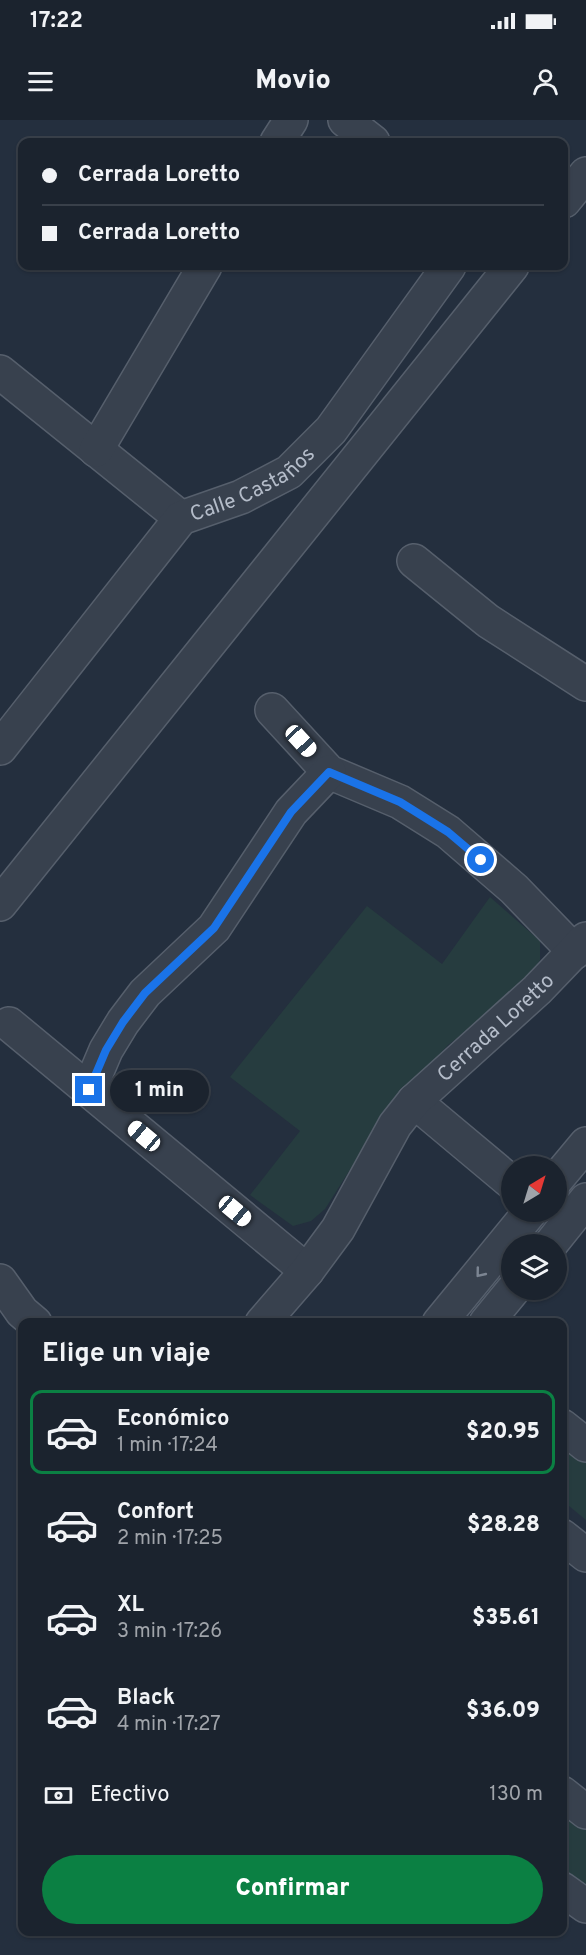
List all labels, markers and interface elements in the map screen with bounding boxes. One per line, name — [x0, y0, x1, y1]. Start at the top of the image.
text: 17:22 — [30, 8, 83, 35]
text: Movio — [255, 64, 331, 98]
icon: menu — [24, 65, 57, 98]
icon: person — [529, 65, 562, 98]
text: Cerrada Loretto — [78, 162, 240, 189]
text: Cerrada Loretto — [78, 220, 240, 247]
street label: Calle Castaños — [187, 442, 321, 529]
car — [282, 722, 320, 760]
route start — [467, 846, 494, 873]
street label: Cerrada Loretto — [432, 968, 561, 1089]
callout: 1 min — [110, 1069, 209, 1111]
route end — [75, 1076, 102, 1103]
text: 1 min — [135, 1078, 184, 1104]
car — [124, 1118, 164, 1154]
north arrow — [501, 1156, 567, 1222]
map controls — [501, 1156, 567, 1300]
car — [215, 1193, 255, 1229]
button: layers — [501, 1234, 567, 1300]
one-way arrow — [476, 1266, 487, 1277]
text: Elige un viaje — [42, 1337, 211, 1371]
icon: car — [45, 1405, 99, 1459]
text: Económico — [117, 1406, 230, 1433]
text: $20.95 — [466, 1419, 540, 1446]
text: 1 min · 17:24 — [117, 1433, 218, 1459]
icon: car — [45, 1498, 99, 1552]
text: Confort — [117, 1499, 194, 1526]
text: $28.28 — [467, 1512, 540, 1539]
text: 2 min · 17:25 — [117, 1526, 223, 1552]
icon: car — [45, 1591, 99, 1645]
text: XL — [117, 1592, 144, 1619]
text: $35.61 — [472, 1605, 540, 1632]
text: 3 min · 17:26 — [117, 1619, 222, 1645]
icon: car — [45, 1684, 99, 1738]
text: Black — [117, 1685, 175, 1712]
text: $36.09 — [466, 1698, 540, 1725]
text: 4 min · 17:27 — [117, 1712, 221, 1738]
icon: cash — [42, 1779, 75, 1812]
text: Efectivo — [90, 1782, 170, 1809]
text: 130 m — [489, 1782, 543, 1808]
button: Confirmar — [42, 1855, 543, 1924]

